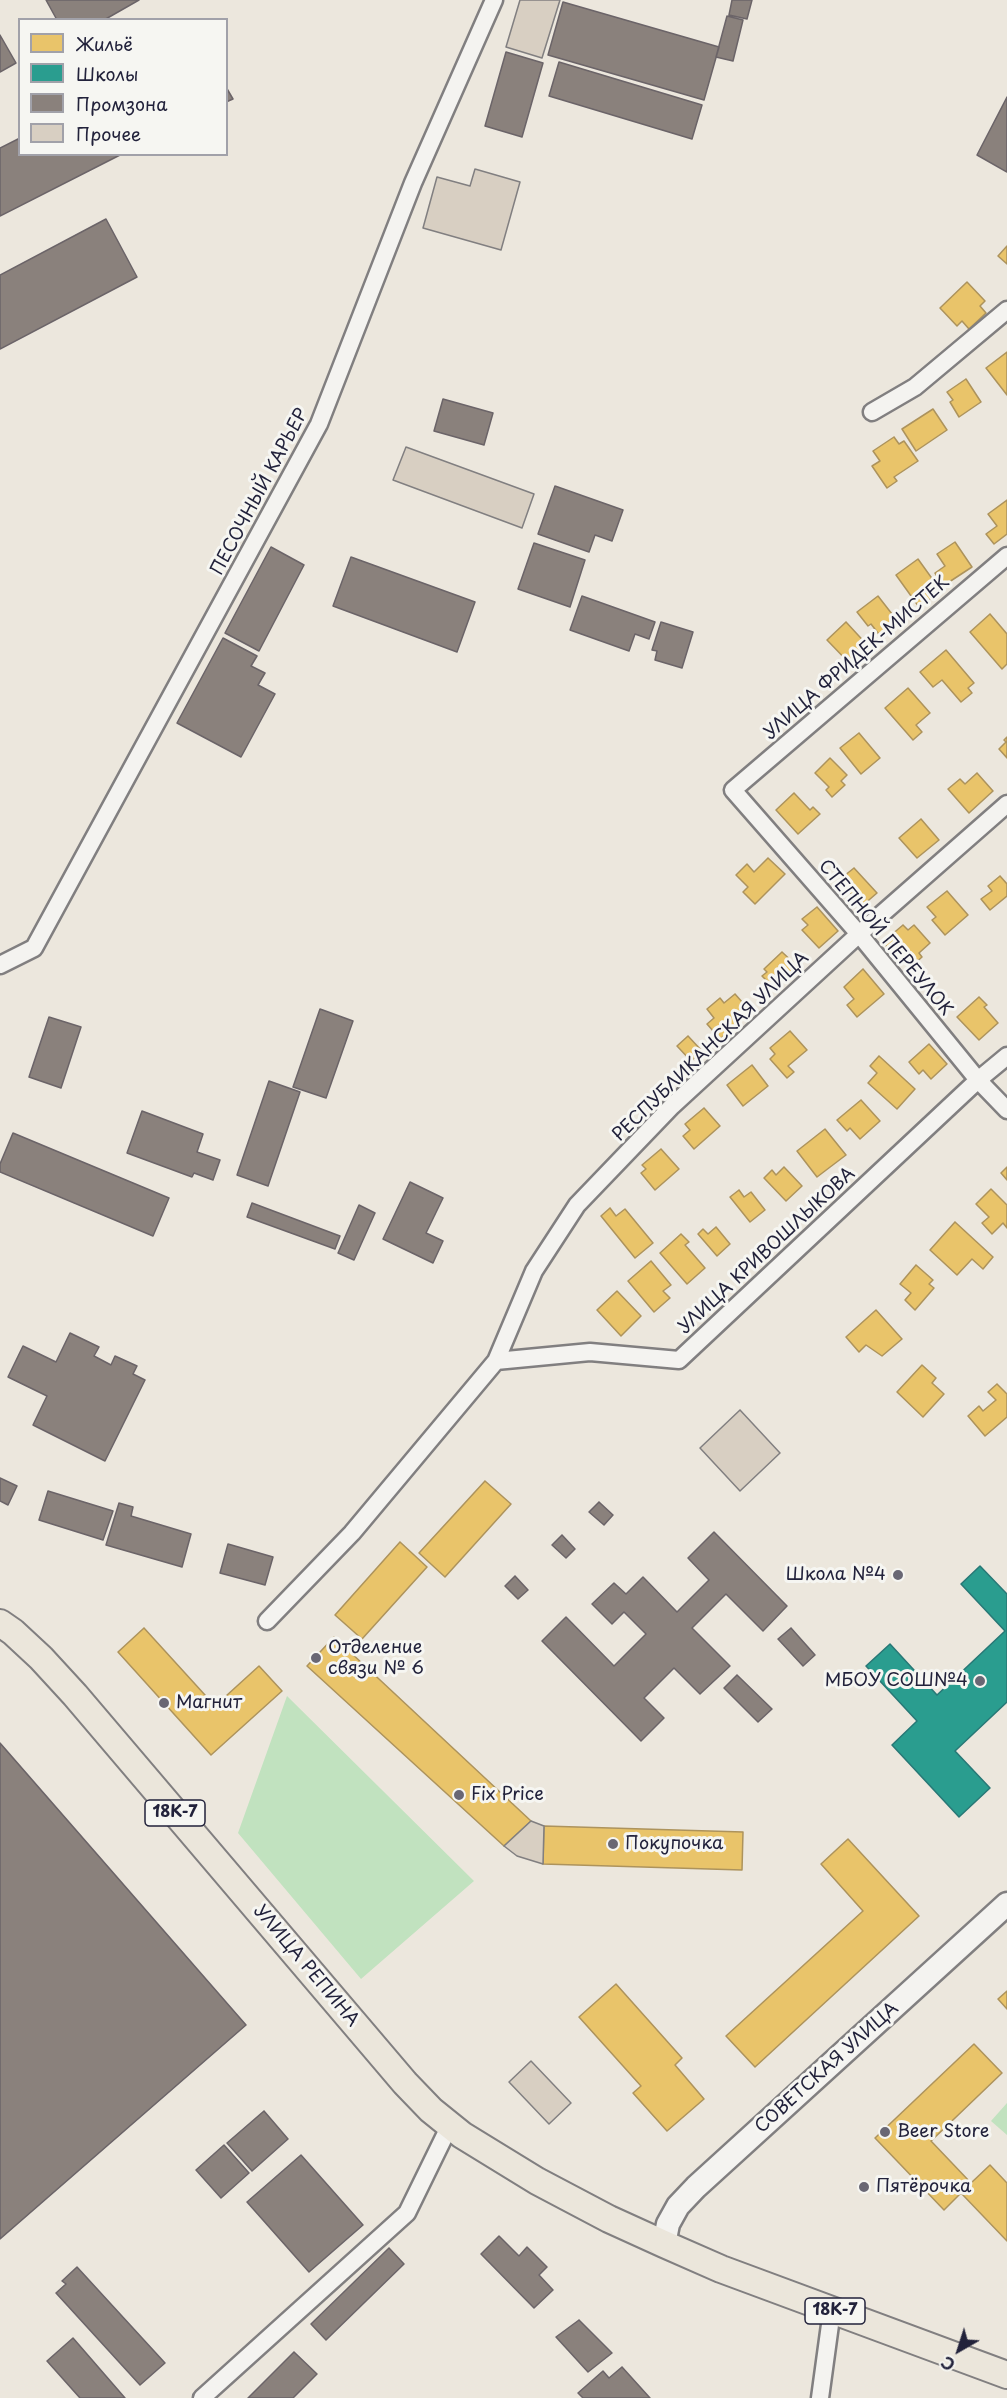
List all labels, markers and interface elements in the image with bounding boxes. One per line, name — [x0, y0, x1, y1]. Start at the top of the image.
legend — [18, 18, 228, 156]
text: Жильё — [76, 30, 133, 57]
text: Школы — [76, 60, 139, 87]
text: Промзона — [76, 90, 167, 117]
text: Прочее — [76, 120, 141, 147]
street label: ПЕСОЧНЫЙ КАРЬЕР — [207, 405, 313, 579]
street label: УЛИЦА ФРИДЕК-МИСТЕК — [760, 572, 954, 744]
street label: СТЕПНОЙ ПЕРЕУЛОК — [813, 856, 957, 1020]
street label: РЕСПУБЛИКАНСКАЯ УЛИЦА — [609, 948, 813, 1146]
street label: УЛИЦА КРИВОШЛЫКОВА — [674, 1163, 860, 1339]
place label: Школа №4 — [786, 1564, 886, 1586]
marker: Школа №4 — [891, 1568, 905, 1582]
place label: Отделение связи № 6 — [328, 1637, 424, 1680]
marker: Отделение связи № 6 — [309, 1651, 323, 1665]
place label: МБОУ СОШ№4 — [825, 1670, 968, 1692]
marker: МБОУ СОШ№4 — [973, 1674, 987, 1688]
place label: Магнит — [176, 1692, 242, 1714]
marker: Магнит — [157, 1696, 171, 1710]
place label: Fix Price — [471, 1784, 544, 1806]
marker: Fix Price — [452, 1788, 466, 1802]
road number: 18К-7 — [145, 1800, 205, 1826]
place label: Покупочка — [625, 1833, 723, 1855]
marker: Покупочка — [606, 1837, 620, 1851]
street label: УЛИЦА РЕПИНА — [249, 1901, 363, 2031]
street label: СОВЕТСКАЯ УЛИЦА — [751, 1998, 903, 2138]
place label: Beer Store — [897, 2121, 989, 2143]
marker: Beer Store — [878, 2125, 892, 2139]
place label: Пятёрочка — [876, 2176, 971, 2198]
marker: Пятёрочка — [857, 2180, 871, 2194]
road number: 18К-7 — [805, 2298, 865, 2324]
north arrow — [929, 2320, 989, 2380]
text: С — [935, 2351, 960, 2377]

